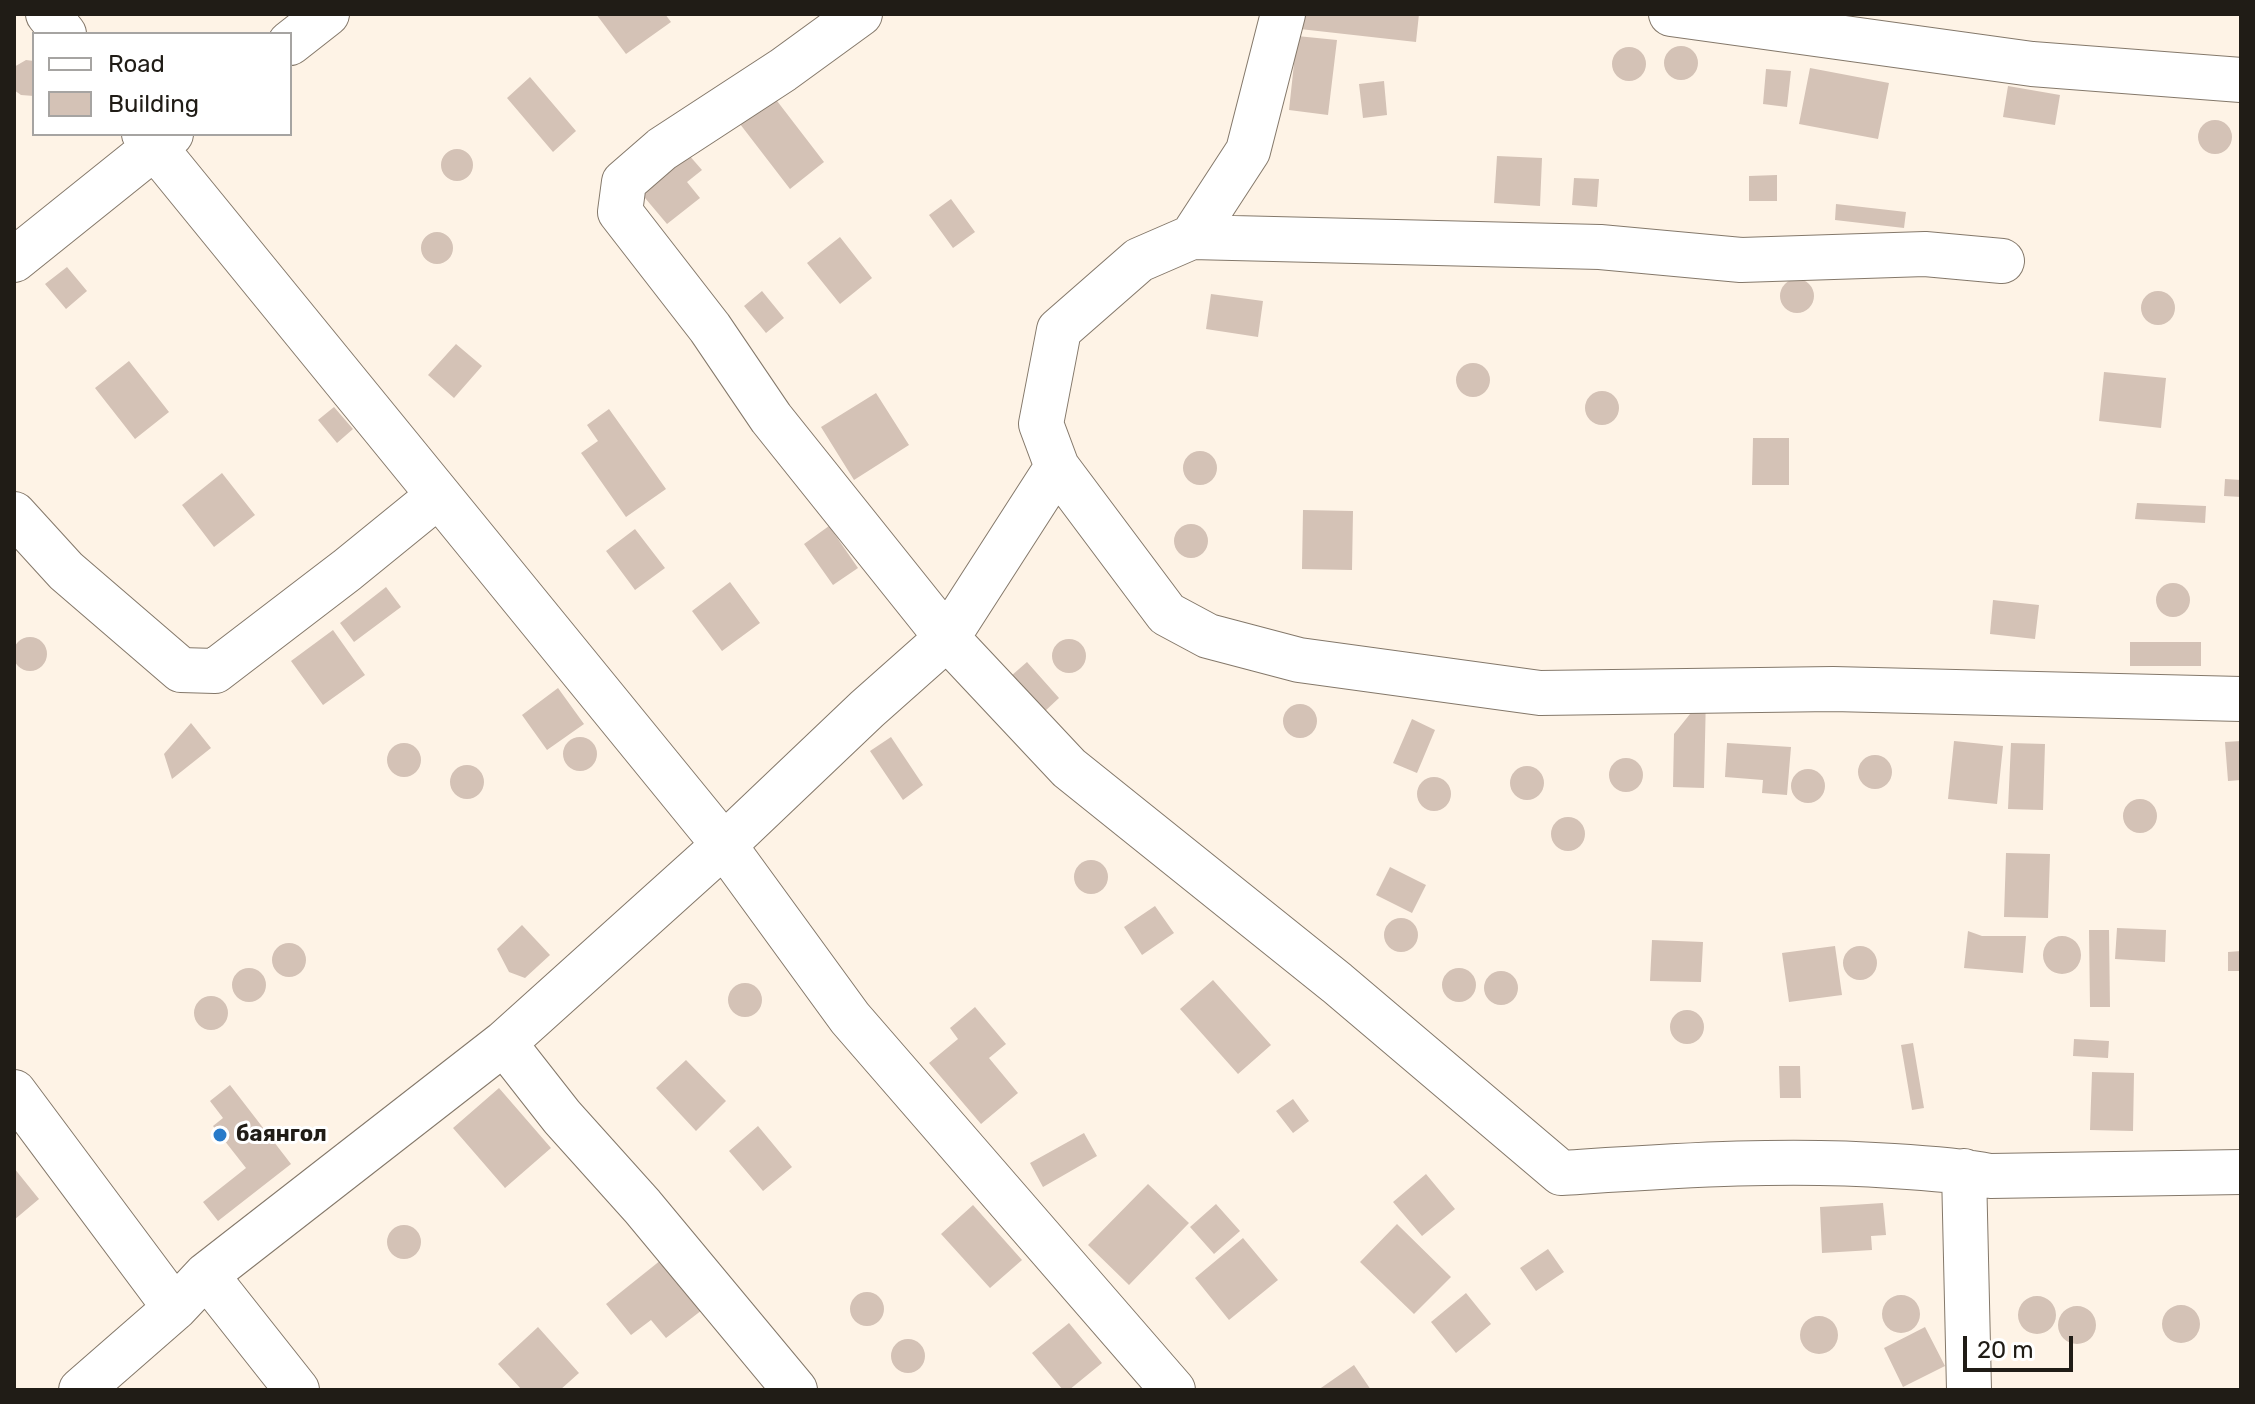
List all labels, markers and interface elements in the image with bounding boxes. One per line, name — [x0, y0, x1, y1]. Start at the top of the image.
legend — [32, 32, 292, 136]
text: Road — [108, 50, 165, 78]
text: Building — [108, 90, 199, 118]
place label: баянгол — [236, 1122, 327, 1148]
marker: баянгол — [211, 1126, 229, 1144]
scale bar — [1967, 1320, 2077, 1370]
text: 20 m — [1977, 1336, 2034, 1364]

